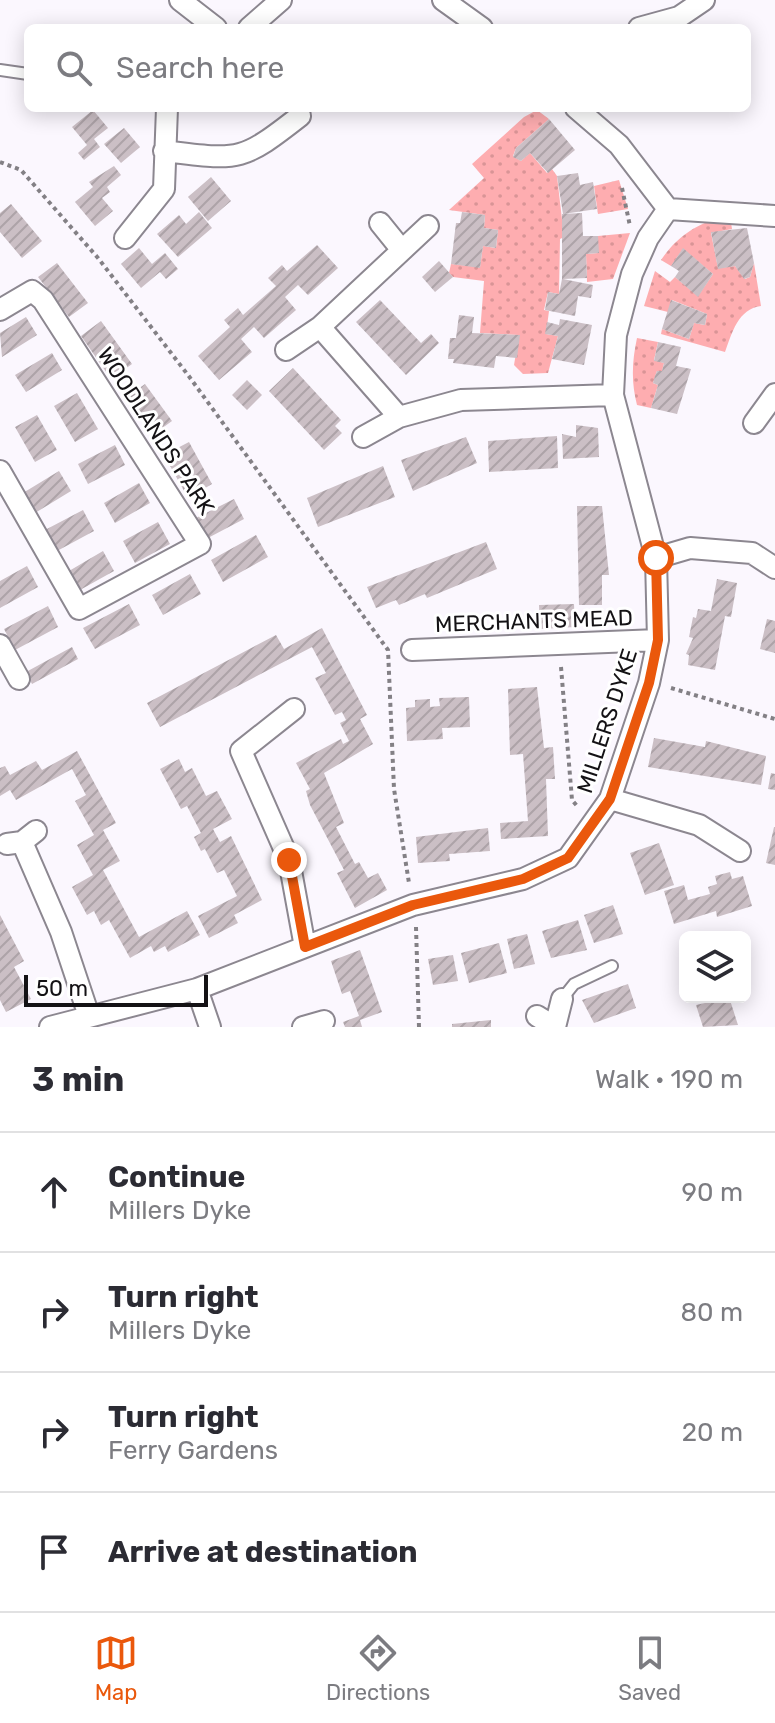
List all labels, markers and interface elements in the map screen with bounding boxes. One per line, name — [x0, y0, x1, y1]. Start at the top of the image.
search box — [24, 24, 751, 112]
icon: search — [52, 46, 96, 90]
text: Search here — [116, 50, 284, 86]
street label: WOODLANDS PARK — [92, 342, 220, 520]
route start — [638, 540, 674, 576]
street label: MERCHANTS MEAD — [435, 604, 633, 638]
street label: MILLERS DYKE — [571, 645, 643, 797]
route end — [271, 842, 307, 878]
map controls — [679, 931, 751, 1003]
button: layers — [679, 931, 751, 1003]
scale bar — [24, 971, 208, 1007]
text: 50 m — [36, 975, 88, 1002]
text: 3 min — [32, 1059, 124, 1100]
text: Walk · 190 m — [595, 1064, 743, 1095]
text: Continue — [108, 1159, 245, 1195]
icon: ahead — [32, 1170, 76, 1214]
text: 90 m — [682, 1177, 743, 1208]
text: Millers Dyke — [108, 1195, 251, 1226]
text: Turn right — [108, 1279, 259, 1315]
icon: right — [32, 1290, 76, 1334]
text: 80 m — [680, 1297, 743, 1328]
text: Millers Dyke — [108, 1315, 251, 1346]
text: Turn right — [108, 1399, 259, 1435]
icon: right — [32, 1410, 76, 1454]
text: 20 m — [682, 1417, 743, 1448]
text: Ferry Gardens — [108, 1435, 278, 1466]
icon: arrive — [32, 1530, 76, 1574]
text: Arrive at destination — [108, 1534, 418, 1570]
tab: Map — [94, 1631, 138, 1706]
tab: Directions — [326, 1631, 430, 1706]
tab: Saved — [618, 1631, 681, 1706]

